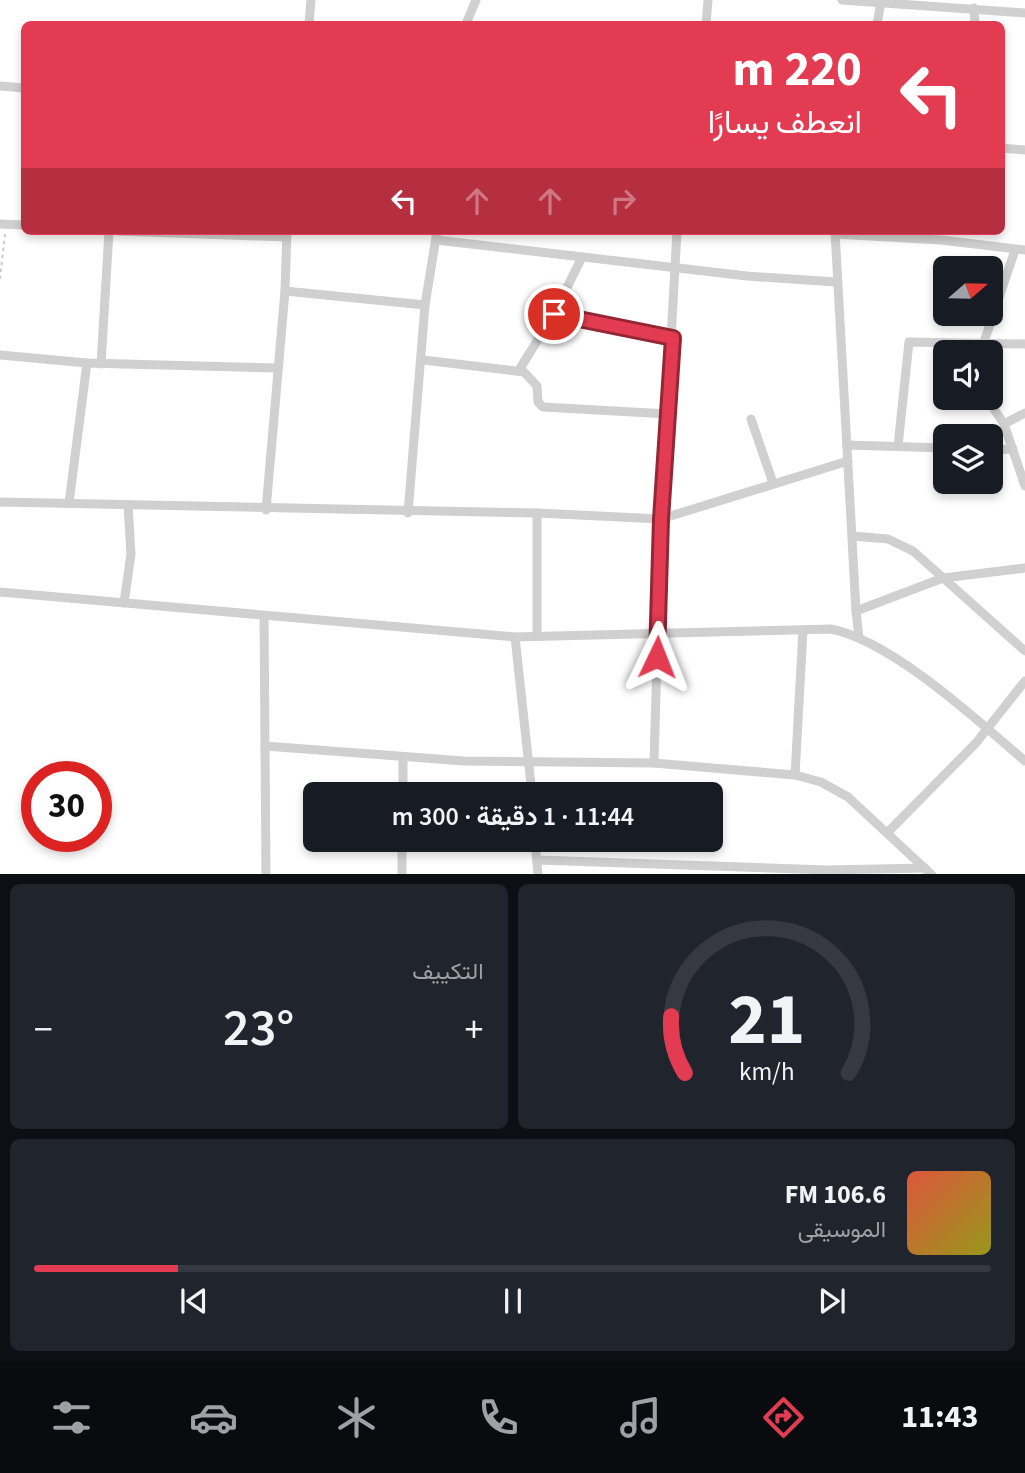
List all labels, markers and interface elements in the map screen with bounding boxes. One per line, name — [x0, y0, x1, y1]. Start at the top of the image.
text: 220 m — [733, 35, 862, 105]
icon: left — [886, 49, 977, 140]
text: انعطف يسارًا — [708, 100, 862, 146]
icon: left — [385, 182, 423, 220]
icon: ahead — [458, 182, 496, 220]
icon: ahead — [531, 182, 569, 220]
icon: right — [604, 182, 642, 220]
north arrow — [933, 256, 1003, 326]
map controls — [933, 256, 1003, 494]
pin — [524, 284, 584, 344]
icon: arrive — [535, 295, 573, 333]
button: sound — [933, 340, 1003, 410]
button: layers — [933, 424, 1003, 494]
position arrow — [620, 620, 694, 694]
speed limit sign: 30 — [21, 761, 112, 852]
text: 11:44 · 1 دقيقة · 300 m — [392, 798, 634, 835]
text: التكييف — [412, 955, 484, 988]
text: 21 — [728, 968, 805, 1072]
text: 23° — [223, 992, 294, 1066]
text: − — [34, 1003, 53, 1057]
text: + — [465, 1003, 483, 1057]
text: km/h — [739, 1053, 794, 1089]
text: 106.6 FM — [785, 1176, 886, 1213]
text: الموسيقى — [798, 1213, 886, 1246]
icon: previous — [175, 1282, 213, 1320]
icon: pause — [494, 1282, 532, 1320]
icon: next — [813, 1282, 851, 1320]
icon: filters — [47, 1393, 96, 1442]
icon: car — [189, 1393, 238, 1442]
icon: climate — [332, 1393, 381, 1442]
icon: phone — [474, 1393, 523, 1442]
icon: music — [616, 1393, 665, 1442]
icon: directions — [759, 1393, 808, 1442]
text: 11:43 — [901, 1394, 978, 1440]

